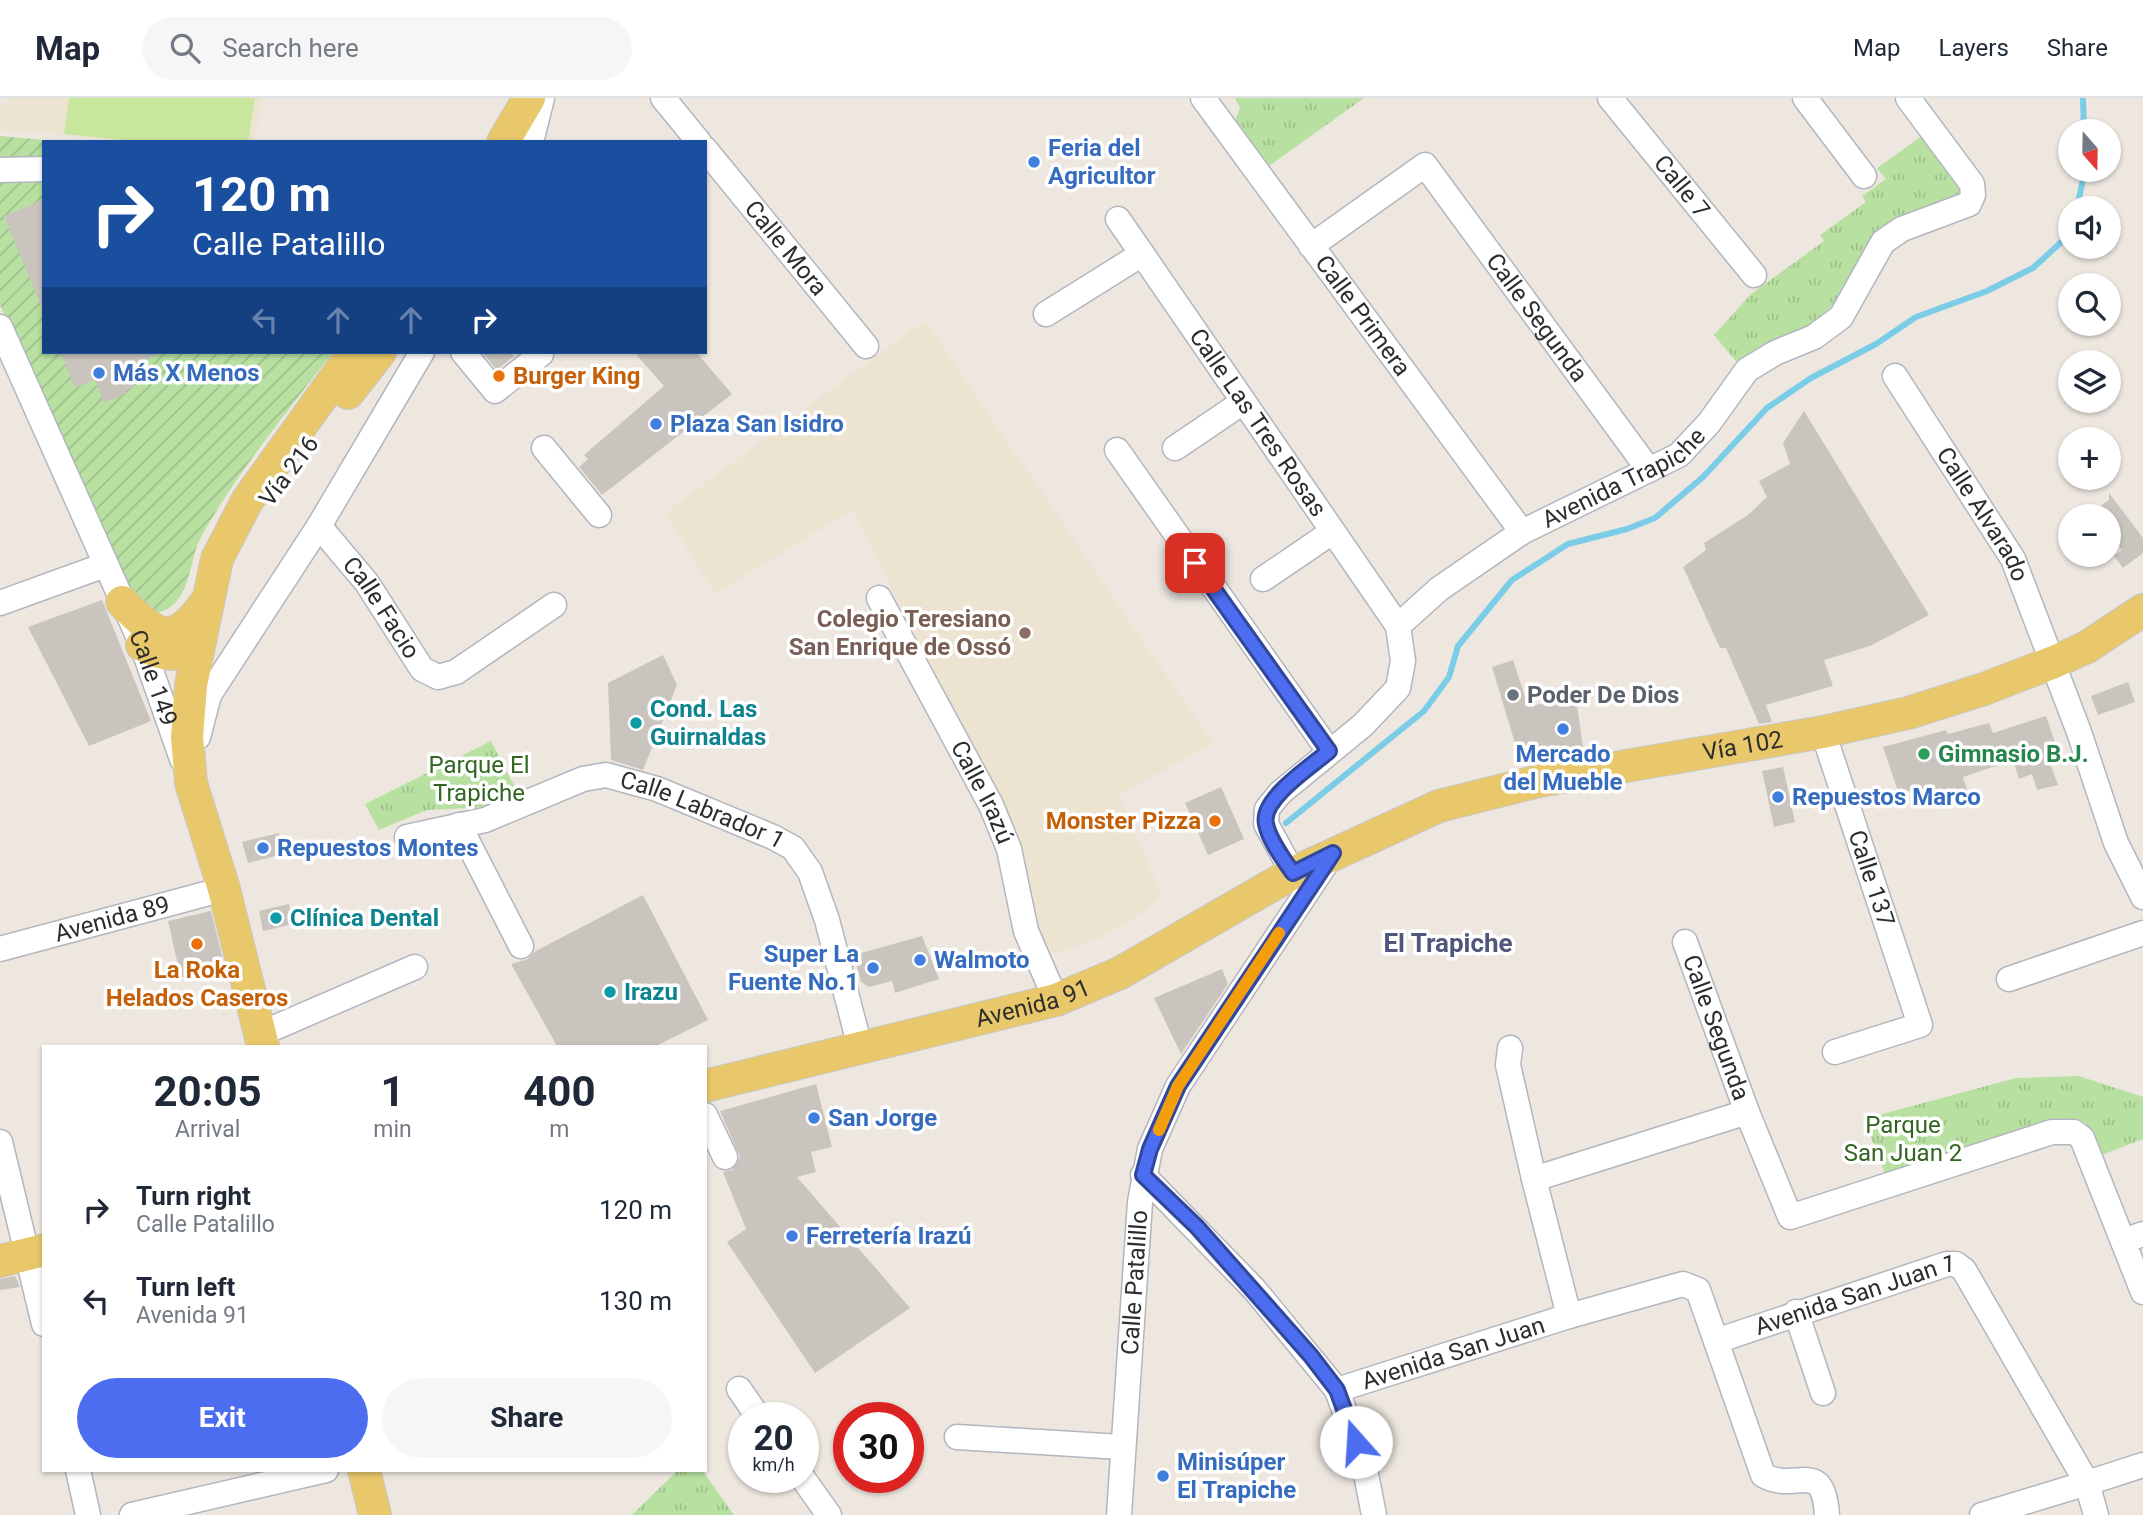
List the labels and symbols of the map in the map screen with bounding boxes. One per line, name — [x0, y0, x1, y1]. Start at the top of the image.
north arrow — [2058, 119, 2121, 182]
place label: Feria del Agricultor — [1048, 134, 1156, 190]
street label: Calle 7 — [1648, 149, 1716, 223]
marker: Feria del Agricultor — [1026, 154, 1042, 170]
street label: Calle Mora — [739, 195, 833, 301]
street label: Calle Segunda — [1481, 248, 1593, 387]
street label: Calle Primera — [1309, 250, 1416, 381]
street label: Calle Las Tres Rosas — [1184, 323, 1332, 522]
place label: Más X Menos — [113, 359, 260, 387]
place label: Burger King — [513, 362, 641, 390]
marker: Más X Menos — [91, 365, 107, 381]
marker: Burger King — [491, 368, 507, 384]
place label: Plaza San Isidro — [670, 410, 844, 438]
marker: Plaza San Isidro — [648, 416, 664, 432]
street label: Avenida Trapiche — [1538, 422, 1711, 534]
street label: Vía 216 — [254, 430, 324, 512]
street label: Calle Alvarado — [1931, 442, 2034, 585]
pin — [1165, 533, 1225, 593]
street label: Calle Facio — [337, 551, 426, 664]
place label: Colegio Teresiano San Enrique de Ossó — [789, 605, 1011, 661]
marker: Colegio Teresiano San Enrique de Ossó — [1017, 625, 1033, 641]
street label: Calle 149 — [123, 626, 183, 729]
place label: Poder De Dios — [1527, 681, 1679, 709]
marker: Poder De Dios — [1505, 687, 1521, 703]
place label: Cond. Las Guirnaldas — [650, 695, 766, 751]
marker: Cond. Las Guirnaldas — [628, 715, 644, 731]
marker: Mercado del Mueble — [1555, 721, 1571, 737]
street label: Vía 102 — [1700, 725, 1785, 767]
street label: Calle Irazú — [945, 736, 1019, 848]
place label: Mercado del Mueble — [1503, 740, 1623, 796]
place label: Gimnasio B.J. — [1938, 740, 2089, 768]
marker: Gimnasio B.J. — [1916, 746, 1932, 762]
park label: Parque El Trapiche — [428, 751, 530, 807]
street label: Calle Labrador 1 — [617, 766, 790, 855]
place label: Repuestos Marco — [1792, 783, 1981, 811]
marker: Repuestos Marco — [1770, 789, 1786, 805]
place label: Monster Pizza — [1046, 807, 1201, 835]
marker: Monster Pizza — [1207, 813, 1223, 829]
street label: Calle 137 — [1842, 827, 1900, 930]
place label: Repuestos Montes — [277, 834, 479, 862]
marker: Repuestos Montes — [255, 840, 271, 856]
street label: Avenida 89 — [51, 890, 173, 948]
place label: Clínica Dental — [290, 904, 439, 932]
marker: Clínica Dental — [268, 910, 284, 926]
district label: El Trapiche — [1383, 928, 1513, 958]
marker: La Roka Helados Caseros — [189, 936, 205, 952]
place label: Super La Fuente No.1 — [728, 940, 859, 996]
place label: Walmoto — [934, 946, 1030, 974]
street label: Calle Segunda — [1677, 951, 1755, 1104]
marker: Walmoto — [912, 952, 928, 968]
place label: La Roka Helados Caseros — [106, 956, 288, 1012]
marker: Super La Fuente No.1 — [865, 960, 881, 976]
street label: Avenida 91 — [973, 973, 1094, 1033]
place label: Irazu — [624, 978, 678, 1006]
marker: Irazu — [602, 984, 618, 1000]
place label: San Jorge — [828, 1104, 937, 1132]
marker: San Jorge — [806, 1110, 822, 1126]
park label: Parque San Juan 2 — [1844, 1111, 1962, 1167]
street label: Calle Patalillo — [1116, 1209, 1153, 1356]
place label: Ferretería Irazú — [806, 1222, 971, 1250]
marker: Ferretería Irazú — [784, 1228, 800, 1244]
street label: Avenida San Juan 1 — [1751, 1250, 1955, 1341]
street label: Avenida San Juan — [1358, 1311, 1548, 1395]
speed limit sign: 30 — [833, 1402, 924, 1493]
position arrow — [1319, 1405, 1393, 1479]
place label: Minisúper El Trapiche — [1177, 1448, 1296, 1504]
marker: Minisúper El Trapiche — [1155, 1468, 1171, 1484]

